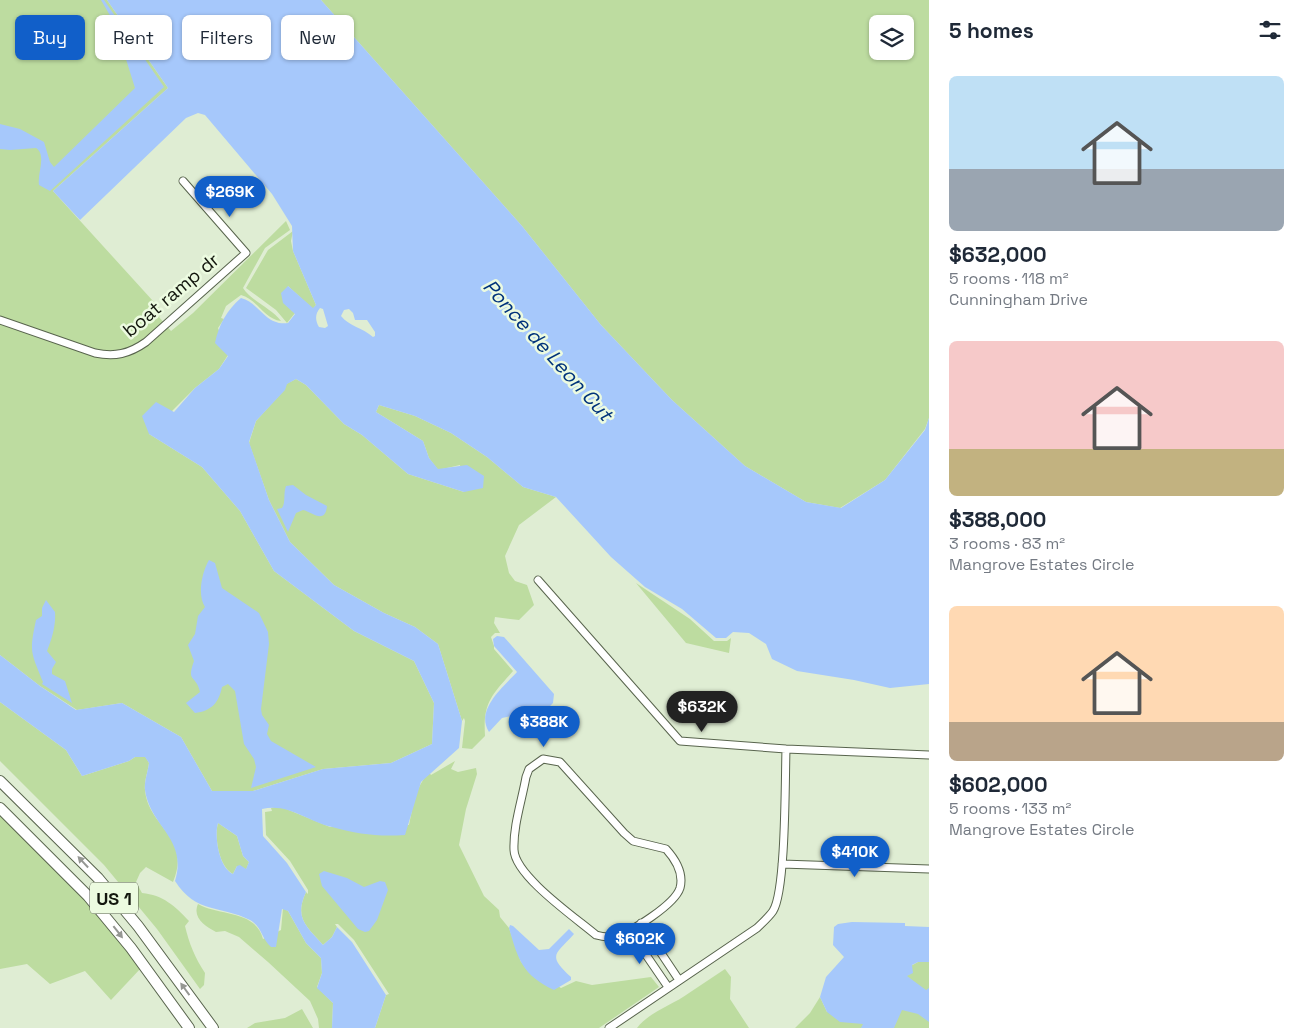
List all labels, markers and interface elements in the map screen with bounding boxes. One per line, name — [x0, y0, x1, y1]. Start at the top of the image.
chip: Buy — [15, 15, 85, 60]
chip: Rent — [95, 15, 172, 60]
chip: Filters — [182, 15, 271, 60]
chip: New — [281, 15, 354, 60]
map controls — [869, 15, 914, 60]
button: layers — [869, 15, 914, 60]
icon: filters — [1256, 16, 1284, 44]
text: 5 homes — [949, 17, 1034, 44]
icon: home — [1072, 108, 1162, 198]
pin: $269K — [195, 176, 265, 218]
text: $269K — [206, 181, 255, 202]
text: $632,000 — [949, 241, 1047, 268]
street label: boat ramp dr — [118, 247, 224, 343]
text: 5 rooms · 118 m² — [949, 268, 1069, 289]
water label: Ponce de Leon Cut — [478, 274, 620, 428]
text: Cunningham Drive — [949, 289, 1088, 310]
icon: home — [1072, 373, 1162, 463]
text: $388,000 — [949, 506, 1046, 533]
text: 3 rooms · 83 m² — [949, 533, 1065, 554]
text: Mangrove Estates Circle — [949, 554, 1135, 575]
icon: home — [1072, 638, 1162, 728]
pin: $632K — [667, 690, 737, 733]
text: $632K — [678, 696, 726, 717]
pin: $388K — [509, 706, 579, 748]
text: $388K — [520, 711, 568, 732]
text: $602,000 — [949, 771, 1048, 798]
text: 5 rooms · 133 m² — [949, 798, 1071, 819]
text: Mangrove Estates Circle — [949, 819, 1135, 840]
pin: $410K — [820, 836, 890, 878]
text: $410K — [832, 841, 878, 862]
one-way arrow — [77, 857, 89, 869]
road number: US 1 — [90, 882, 138, 914]
pin: $602K — [605, 922, 675, 965]
one-way arrow — [113, 925, 124, 938]
text: $602K — [615, 928, 665, 949]
one-way arrow — [179, 983, 190, 996]

